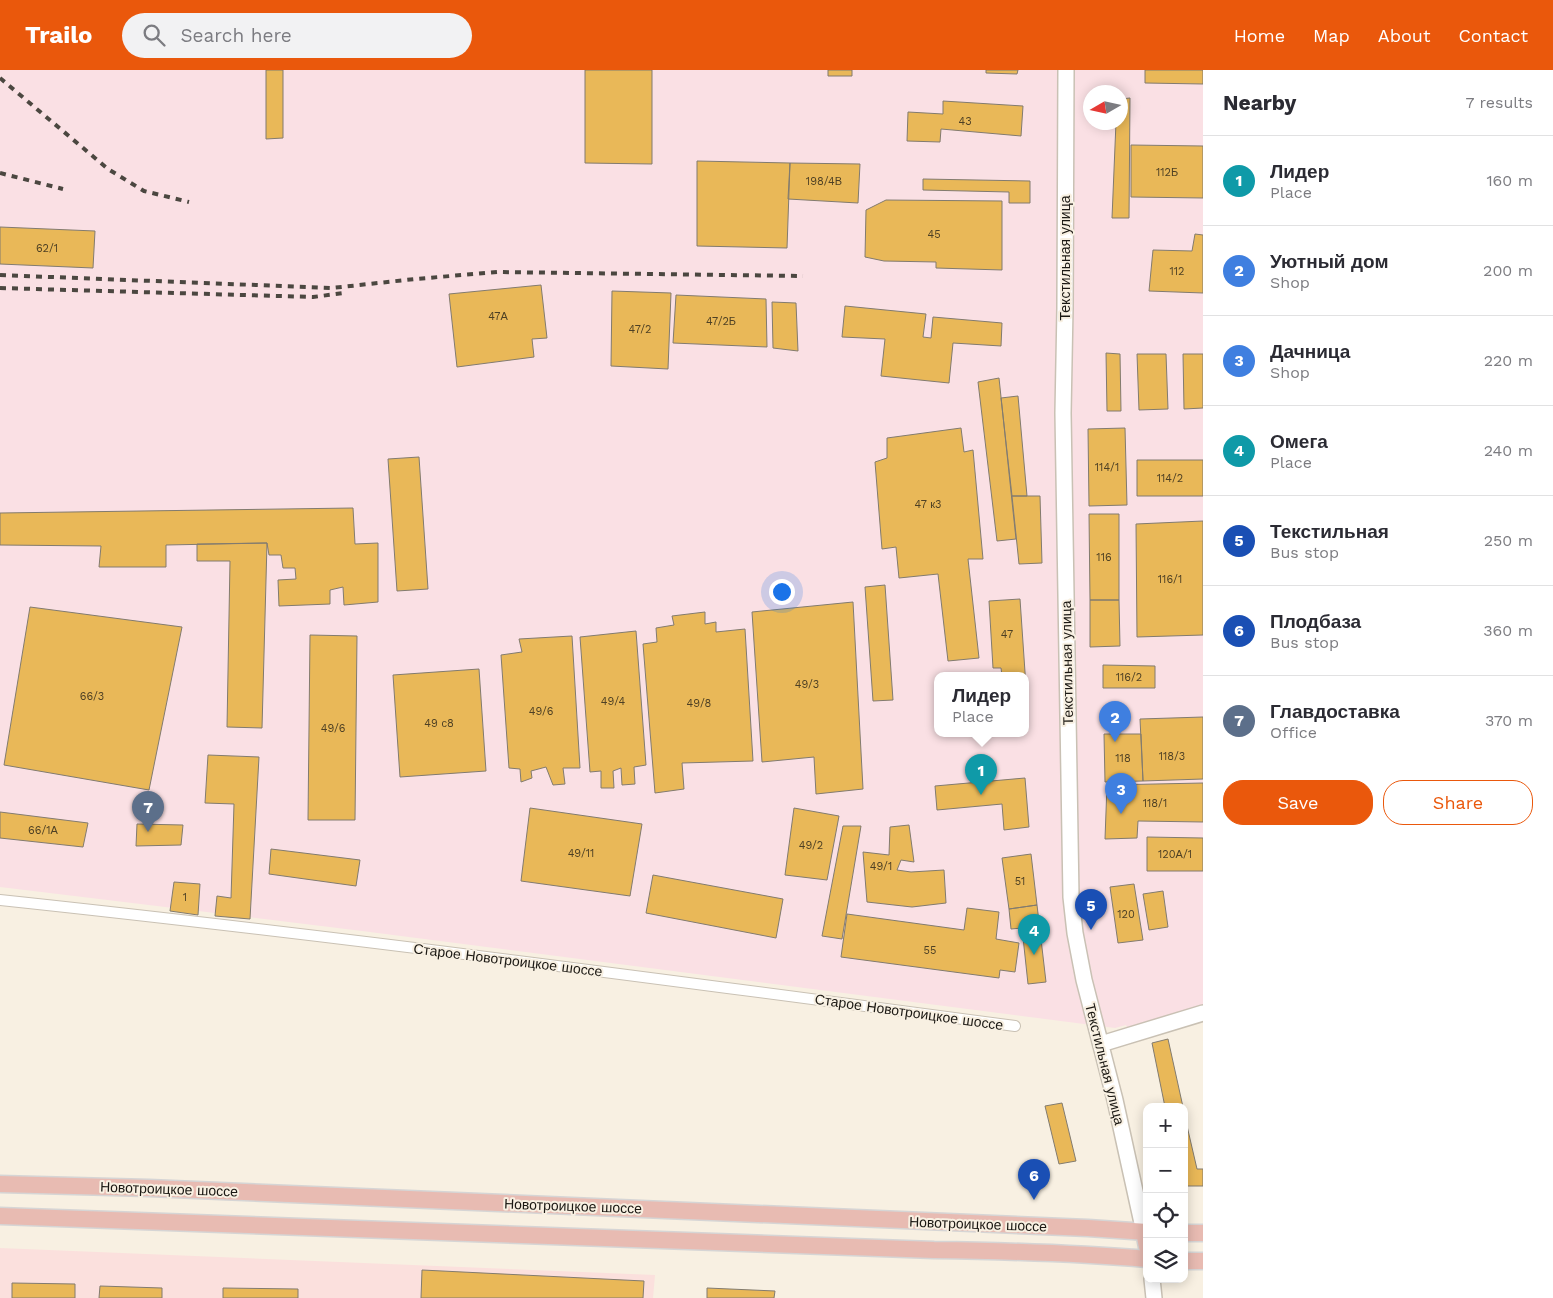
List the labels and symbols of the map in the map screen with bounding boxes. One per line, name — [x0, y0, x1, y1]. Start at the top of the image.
north arrow — [1083, 85, 1128, 130]
house number: 43 — [958, 115, 972, 128]
house number: 112Б — [1156, 166, 1178, 179]
house number: 198/4В — [806, 175, 842, 188]
street label: Текстильная улица — [1057, 195, 1073, 320]
house number: 45 — [927, 228, 941, 241]
house number: 62/1 — [36, 242, 58, 255]
house number: 112 — [1170, 265, 1185, 278]
house number: 47А — [488, 310, 508, 323]
house number: 47/2Б — [706, 315, 736, 328]
house number: 47/2 — [629, 323, 651, 336]
house number: 114/1 — [1095, 461, 1119, 474]
house number: 114/2 — [1157, 472, 1183, 485]
house number: 47 к3 — [915, 498, 942, 511]
house number: 116 — [1096, 551, 1112, 564]
house number: 116/1 — [1158, 573, 1182, 586]
your location — [769, 579, 795, 605]
street label: Текстильная улица — [1058, 600, 1076, 726]
house number: 47 — [1001, 628, 1013, 641]
house number: 116/2 — [1116, 671, 1142, 684]
house number: 49/3 — [795, 678, 819, 691]
house number: 66/3 — [80, 690, 104, 703]
house number: 49/4 — [601, 695, 625, 708]
house number: 49/8 — [687, 697, 712, 710]
pin: 2 — [1099, 701, 1131, 742]
house number: 49/6 — [529, 705, 554, 718]
house number: 49 с8 — [424, 717, 454, 730]
house number: 49/6 — [321, 722, 346, 735]
house number: 118/3 — [1159, 750, 1185, 763]
house number: 118 — [1115, 752, 1131, 765]
pin: 1 — [965, 754, 997, 795]
pin: 3 — [1105, 773, 1137, 814]
pin: 7 — [132, 791, 164, 832]
house number: 118/1 — [1143, 797, 1167, 810]
house number: 66/1А — [28, 824, 59, 837]
house number: 49/2 — [799, 839, 823, 852]
house number: 49/11 — [568, 847, 594, 860]
house number: 120А/1 — [1158, 848, 1192, 861]
house number: 49/1 — [870, 860, 892, 873]
house number: 51 — [1015, 875, 1025, 888]
pin: 5 — [1075, 889, 1107, 930]
house number: 1 — [183, 891, 187, 904]
house number: 120 — [1117, 908, 1135, 921]
pin: 4 — [1018, 914, 1050, 955]
street label: Старое Новотроицкое шоссе — [413, 940, 604, 980]
house number: 55 — [924, 944, 936, 957]
street label: Старое Новотроицкое шоссе — [814, 991, 1004, 1033]
street label: Текстильная улица — [1082, 1001, 1128, 1127]
pin: 6 — [1018, 1159, 1050, 1200]
street label: Новотроицкое шоссе — [100, 1179, 238, 1199]
street label: Новотроицкое шоссе — [504, 1196, 642, 1216]
street label: Новотроицкое шоссе — [909, 1214, 1047, 1234]

